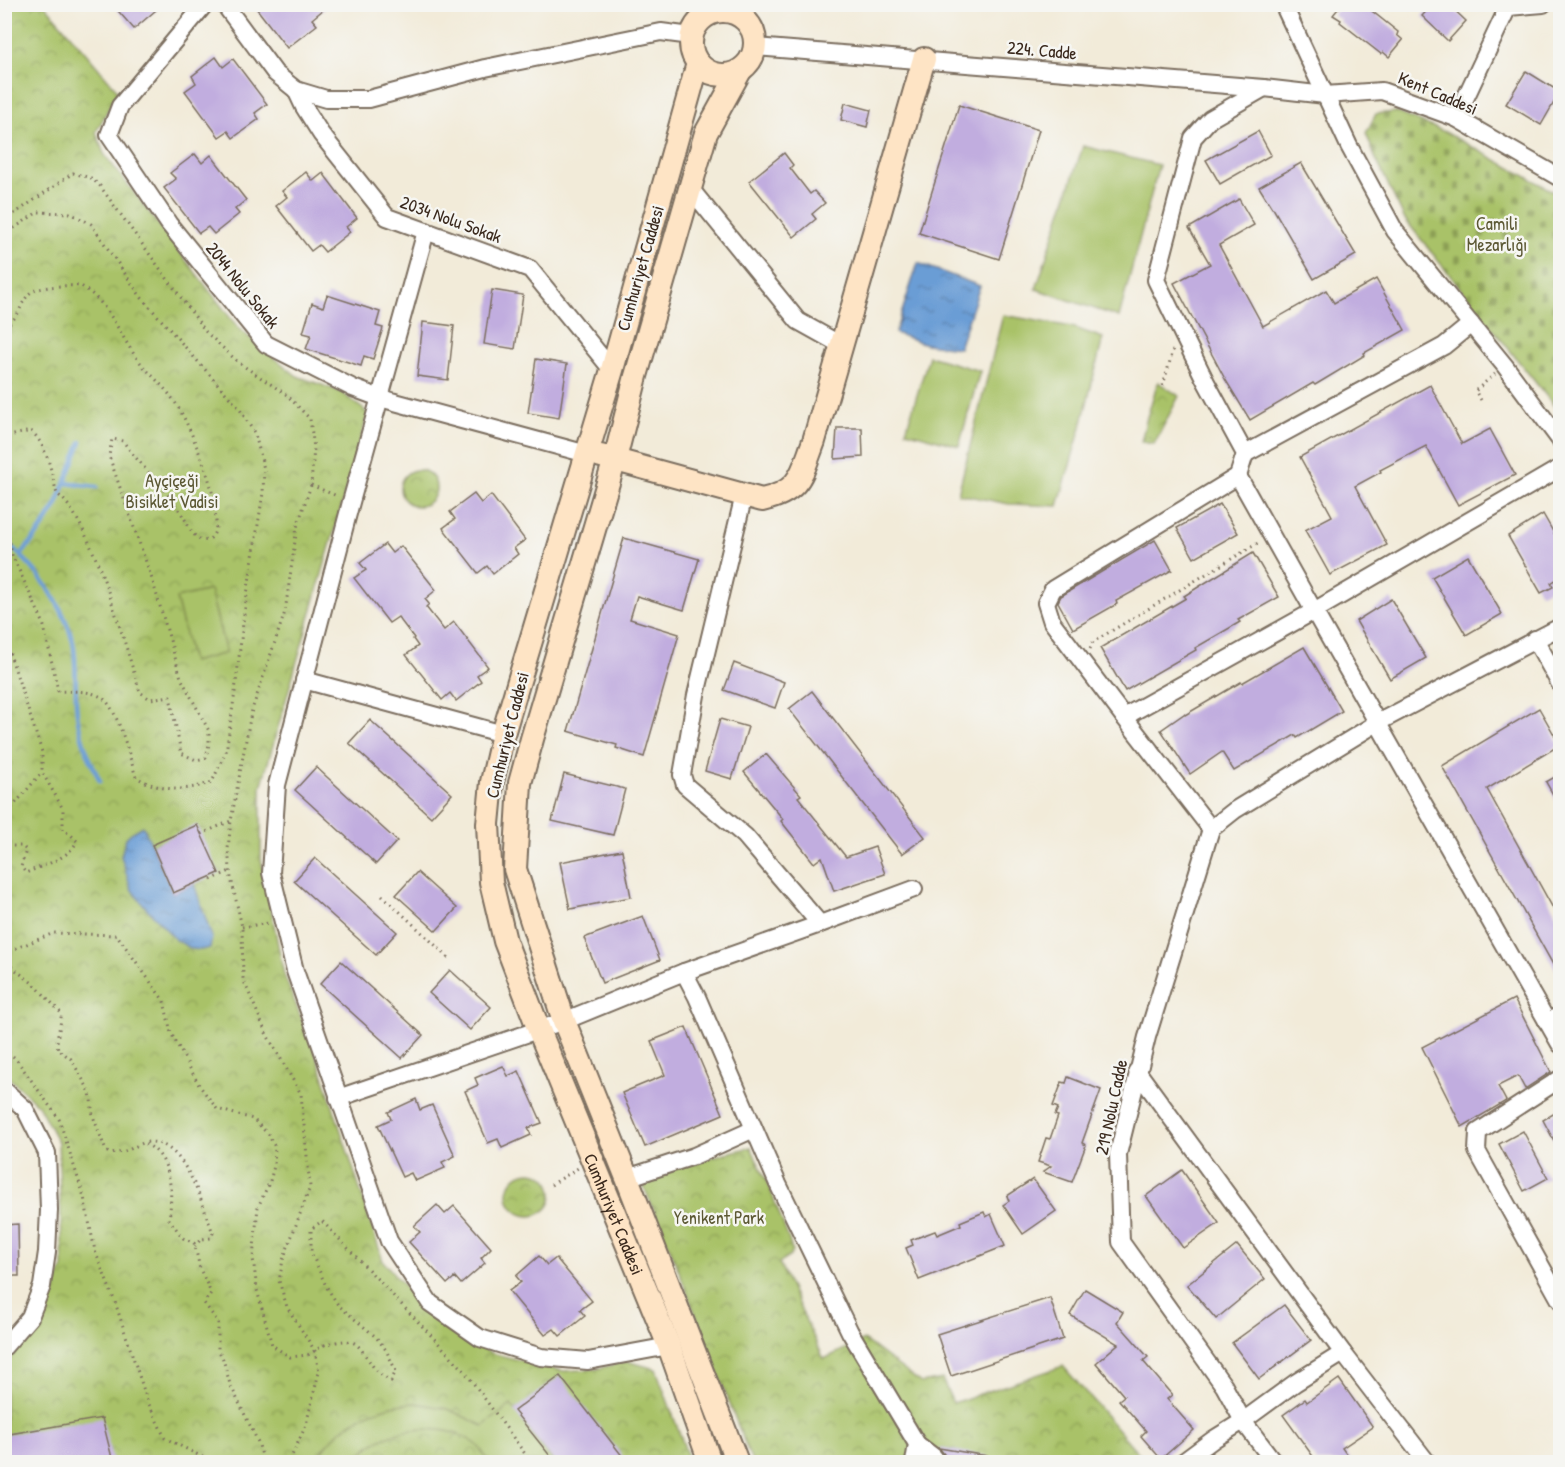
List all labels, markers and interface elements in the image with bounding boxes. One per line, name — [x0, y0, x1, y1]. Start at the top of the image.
street label: 224. Cadde — [1006, 35, 1078, 65]
street label: Kent Caddesi — [1394, 65, 1482, 121]
street label: 2034 Nolu Sokak — [397, 189, 506, 249]
street label: Cumhuriyet Caddesi — [610, 202, 670, 334]
park label: Camili Mezarlığı — [1467, 211, 1527, 257]
street label: 2044 Nolu Sokak — [200, 236, 286, 334]
park label: Ayçiçeği Bisiklet Vadisi — [125, 468, 219, 514]
street label: Cumhuriyet Caddesi — [479, 669, 535, 801]
street label: 219 Nolu Cadde — [1089, 1057, 1133, 1157]
street label: Cumhuriyet Caddesi — [578, 1149, 651, 1278]
park label: Yenikent Park — [674, 1205, 765, 1230]

